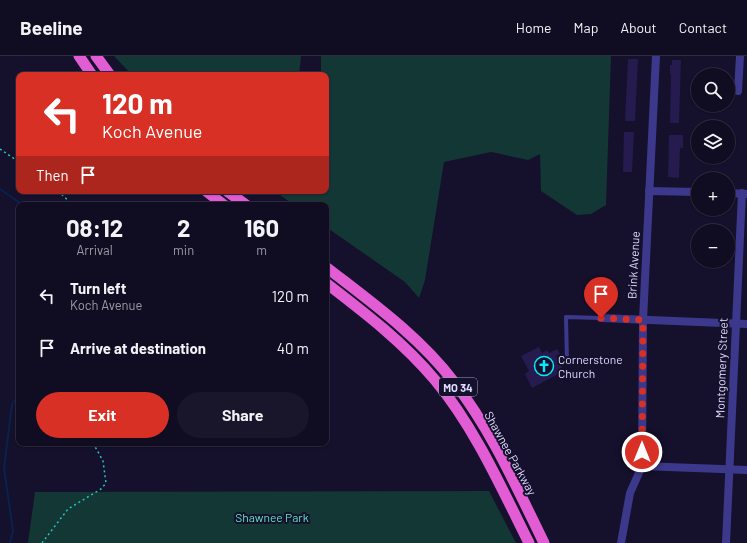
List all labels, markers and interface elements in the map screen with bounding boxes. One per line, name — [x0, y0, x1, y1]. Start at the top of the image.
text: Beeline — [20, 16, 83, 39]
text: Home — [516, 19, 552, 36]
text: Map — [574, 19, 598, 36]
text: About — [620, 19, 657, 36]
text: Contact — [679, 19, 727, 36]
map controls — [691, 68, 735, 268]
button: search — [691, 68, 735, 112]
text: 120 m — [102, 86, 173, 120]
icon: left — [36, 88, 88, 140]
text: Koch Avenue — [102, 120, 202, 142]
button: layers — [691, 120, 735, 164]
icon: arrive — [77, 164, 99, 186]
text: Then — [36, 166, 69, 184]
button: + — [691, 172, 735, 216]
text: 08:12 — [66, 213, 123, 242]
text: 2 — [177, 213, 190, 242]
text: 160 — [244, 213, 279, 242]
button: − — [691, 224, 735, 268]
street label: Brink Avenue — [624, 231, 642, 299]
text: Arrival — [76, 242, 113, 258]
text: min — [173, 242, 194, 258]
text: m — [256, 242, 267, 258]
pin — [584, 277, 618, 318]
text: Turn left — [70, 279, 126, 297]
icon: arrive — [590, 283, 612, 305]
icon: left — [36, 285, 58, 307]
text: 120 m — [272, 287, 309, 305]
text: Koch Avenue — [70, 297, 143, 313]
street label: Montgomery Street — [712, 318, 730, 418]
icon: arrive — [36, 337, 58, 359]
text: Arrive at destination — [70, 339, 206, 357]
text: 40 m — [277, 339, 309, 357]
place label: Cornerstone Church — [558, 352, 623, 380]
church icon: Cornerstone Church — [533, 355, 555, 377]
road number: MO 34 — [439, 378, 477, 396]
button: Exit — [36, 392, 169, 438]
button: Share — [177, 392, 309, 438]
street label: Shawnee Parkway — [482, 409, 540, 498]
position arrow — [621, 431, 663, 473]
park label: Shawnee Park — [235, 510, 309, 524]

